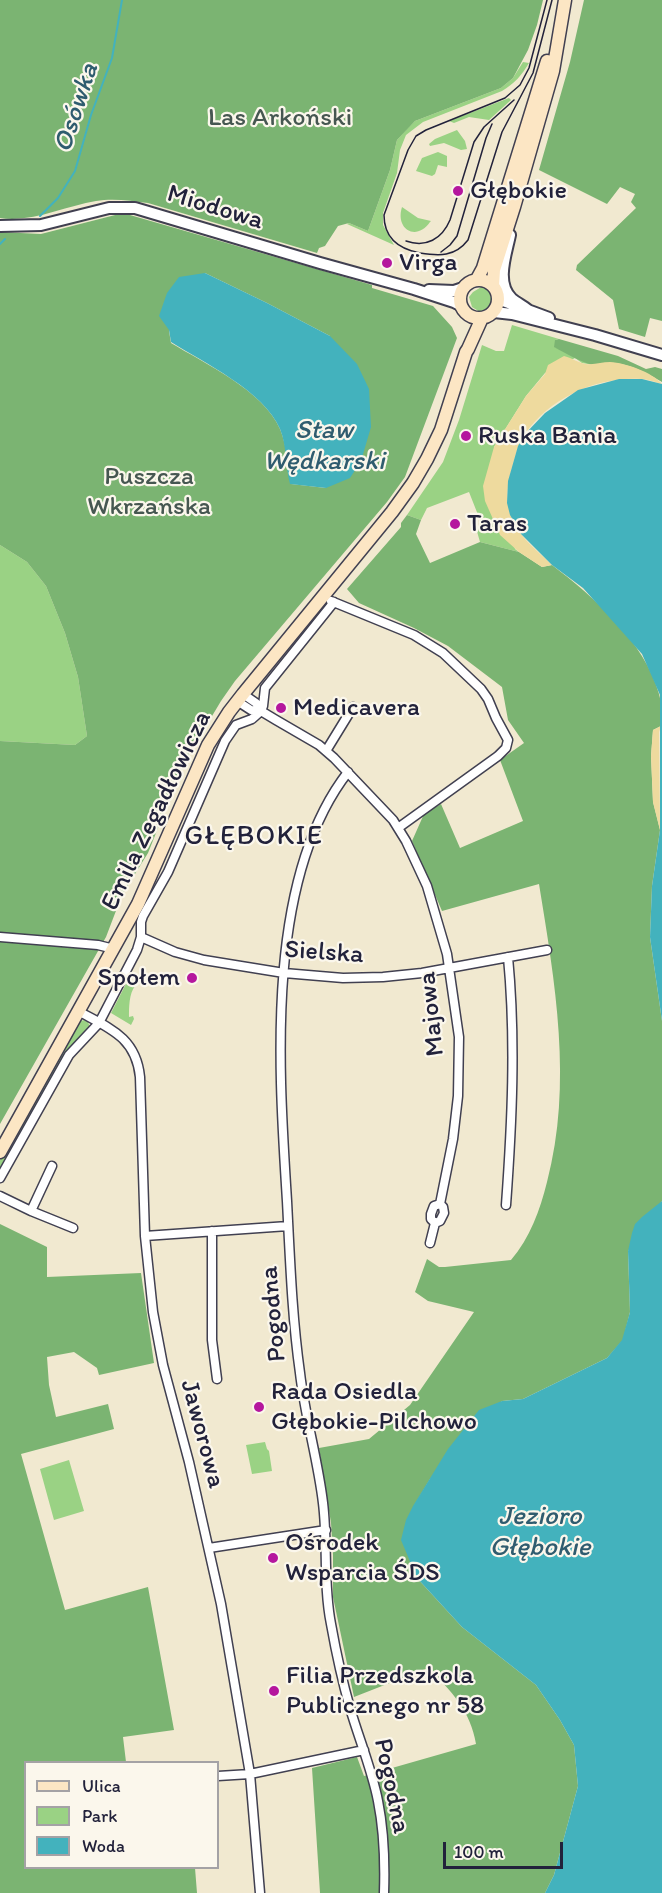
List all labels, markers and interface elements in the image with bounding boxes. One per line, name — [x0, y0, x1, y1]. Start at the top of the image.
water label: Osówka — [47, 59, 107, 157]
park label: Las Arkoński — [208, 102, 352, 134]
place label: Głębokie — [470, 175, 567, 207]
street label: Miodowa — [163, 179, 267, 237]
marker: Głębokie — [451, 184, 465, 198]
place label: Virga — [399, 247, 457, 279]
marker: Virga — [380, 256, 394, 270]
water label: Staw Wędkarski — [263, 415, 385, 478]
place label: Ruska Bania — [478, 420, 617, 452]
marker: Ruska Bania — [459, 429, 473, 443]
park label: Puszcza Wkrzańska — [87, 461, 211, 522]
place label: Taras — [467, 508, 527, 540]
marker: Taras — [448, 517, 462, 531]
place label: Medicavera — [293, 692, 420, 724]
marker: Medicavera — [274, 701, 288, 715]
street label: Emila Zegadłowicza — [95, 706, 219, 916]
district label: GŁĘBOKIE — [186, 821, 322, 853]
street label: Sielska — [283, 935, 365, 971]
place label: Społem — [98, 962, 180, 994]
street label: Majowa — [412, 970, 452, 1058]
marker: Społem — [185, 971, 199, 985]
street label: Pogodna — [254, 1265, 294, 1363]
street label: Jaworowa — [173, 1376, 231, 1492]
place label: Rada Osiedla Głębokie-Pilchowo — [271, 1376, 477, 1438]
marker: Rada Osiedla Głębokie-Pilchowo — [252, 1400, 266, 1414]
water label: Jezioro Głębokie — [490, 1501, 590, 1564]
place label: Ośrodek Wsparcia ŚDS — [285, 1527, 440, 1588]
marker: Ośrodek Wsparcia ŚDS — [266, 1551, 280, 1565]
place label: Filia Przedszkola Publicznego nr 58 — [286, 1660, 484, 1721]
marker: Filia Przedszkola Publicznego nr 58 — [267, 1684, 281, 1698]
street label: Pogodna — [366, 1736, 416, 1836]
legend — [24, 1761, 219, 1869]
text: Ulica — [82, 1775, 121, 1797]
text: Park — [82, 1805, 117, 1827]
scale bar — [446, 1830, 566, 1868]
text: Woda — [82, 1835, 125, 1857]
text: 100 m — [454, 1841, 504, 1863]

